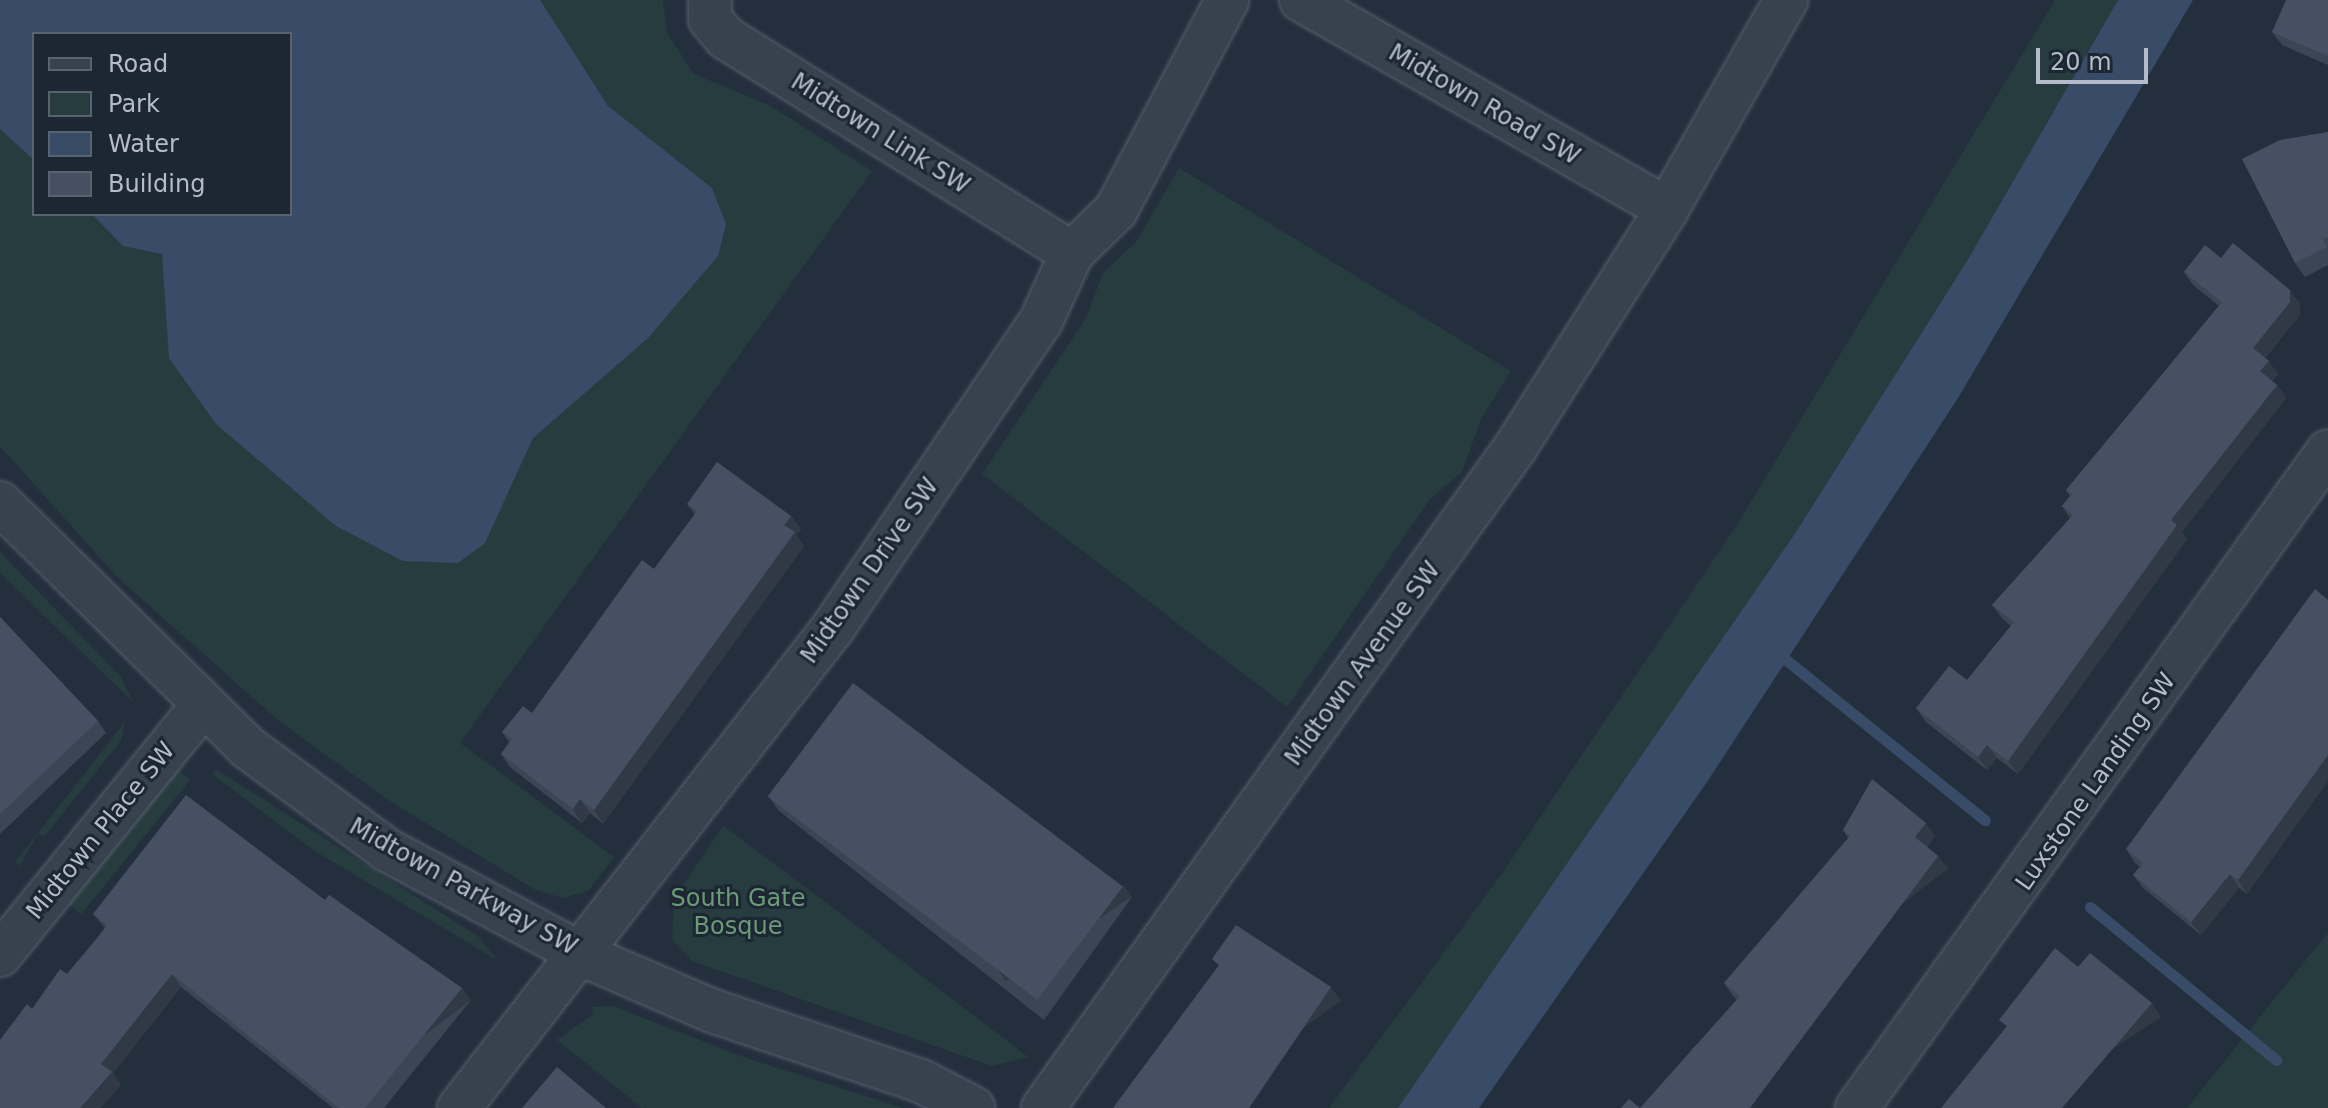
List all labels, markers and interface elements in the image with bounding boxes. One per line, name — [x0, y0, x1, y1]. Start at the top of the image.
legend — [32, 32, 292, 216]
scale bar — [2040, 32, 2152, 82]
street label: Midtown Road SW — [1383, 39, 1585, 171]
text: 20 m — [2050, 48, 2112, 76]
text: Road — [108, 50, 168, 78]
street label: Midtown Link SW — [785, 67, 975, 201]
text: Park — [108, 90, 160, 118]
text: Water — [108, 130, 179, 158]
text: Building — [108, 170, 205, 198]
street label: Midtown Drive SW — [795, 473, 945, 669]
street label: Midtown Avenue SW — [1279, 556, 1447, 772]
street label: Luxstone Landing SW — [2010, 668, 2182, 896]
street label: Midtown Place SW — [21, 737, 181, 925]
street label: Midtown Parkway SW — [344, 812, 582, 962]
park label: South Gate Bosque — [671, 885, 805, 941]

